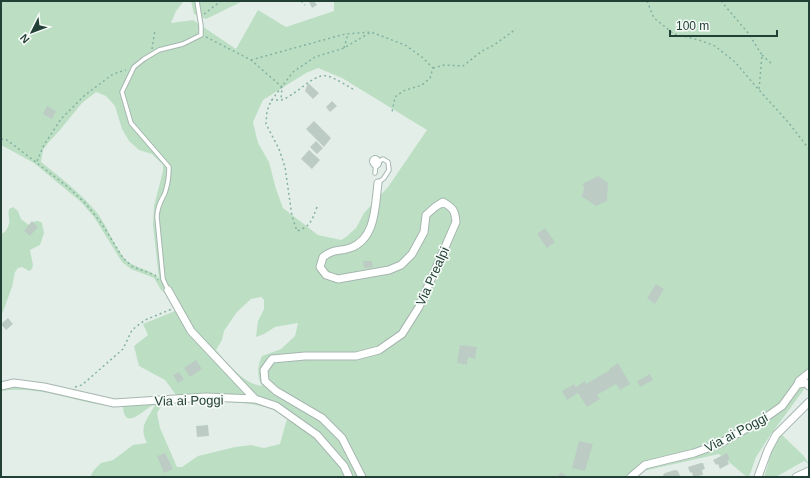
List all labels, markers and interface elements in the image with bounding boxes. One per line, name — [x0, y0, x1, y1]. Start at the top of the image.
north arrow — [12, 12, 52, 52]
scale bar — [670, 12, 777, 38]
text: 100 m — [676, 19, 709, 33]
text: N — [17, 32, 32, 46]
street label: Via Prealpi — [413, 244, 452, 308]
street label: Via ai Poggi — [154, 392, 224, 409]
street label: Via ai Poggi — [702, 410, 770, 455]

